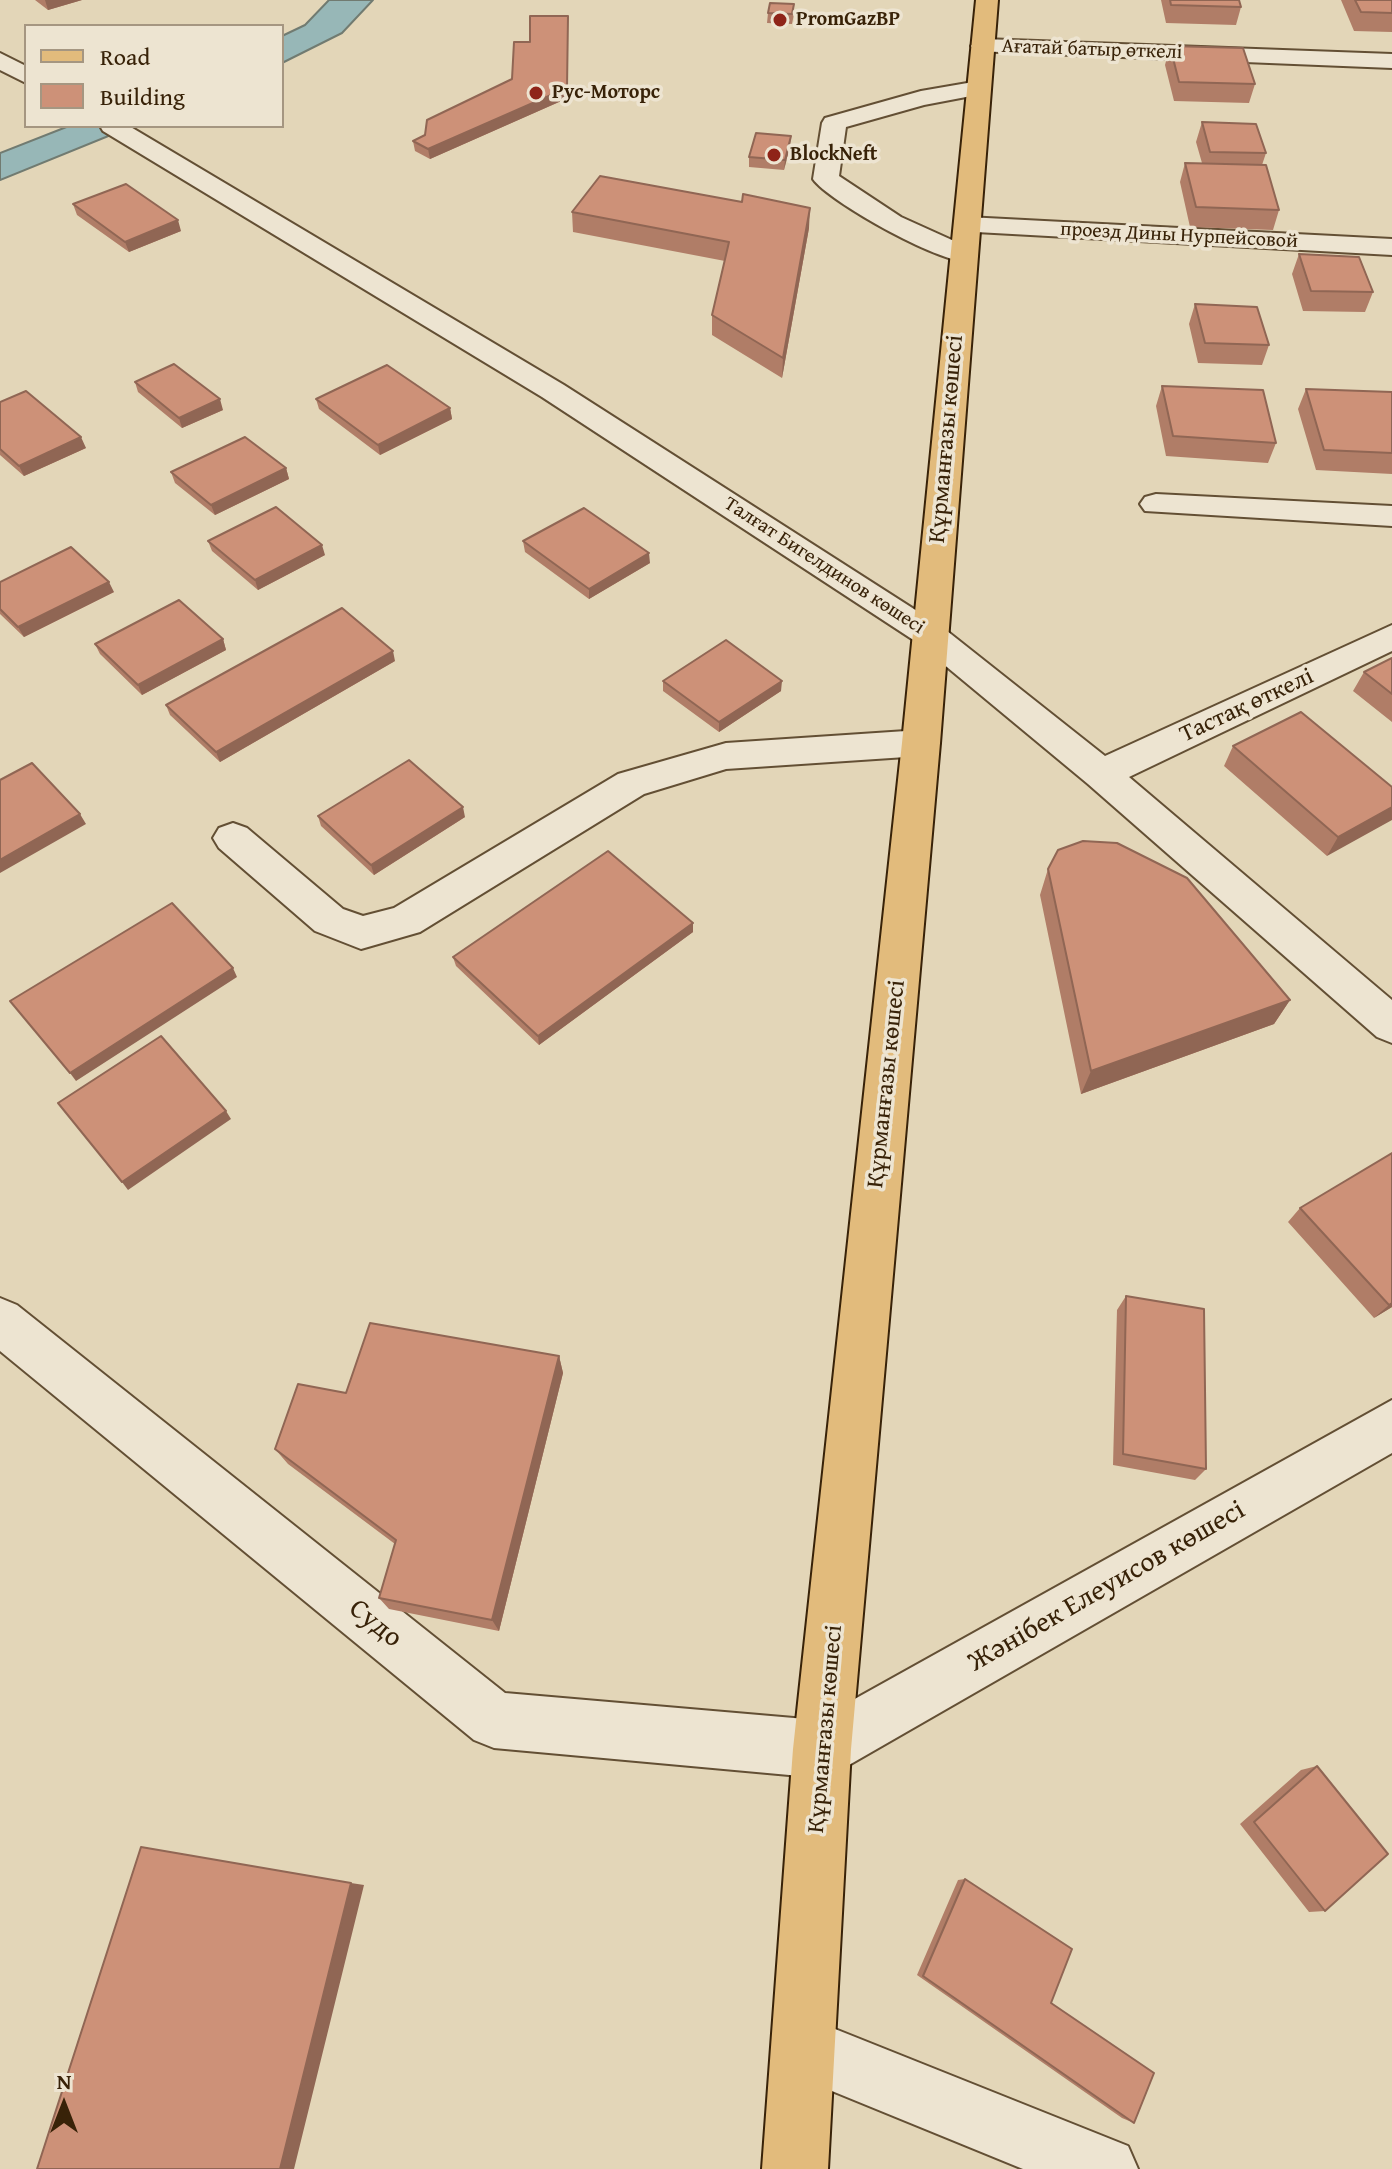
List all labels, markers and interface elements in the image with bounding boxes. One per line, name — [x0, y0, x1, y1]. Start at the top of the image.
place label: PromGazBP — [796, 8, 900, 32]
marker: PromGazBP — [771, 11, 789, 29]
legend — [24, 24, 284, 128]
street label: Ағатай батыр өткелі — [1001, 35, 1183, 65]
text: Road — [100, 39, 150, 74]
text: Building — [100, 79, 185, 114]
place label: Рус-Моторс — [552, 81, 660, 105]
marker: Рус-Моторс — [527, 84, 545, 102]
place label: BlockNeft — [790, 143, 877, 167]
marker: BlockNeft — [765, 146, 783, 164]
street label: проезд Дины Нурпейсовой — [1060, 218, 1298, 254]
street label: Құрманғазы көшесі — [924, 334, 970, 544]
street label: Талғат Бигелдинов көшесі — [719, 492, 929, 640]
street label: Тастақ өткелі — [1176, 662, 1318, 750]
street label: Құрманғазы көшесі — [862, 979, 912, 1189]
street label: Жәнібек Елеуисов көшесі — [963, 1494, 1251, 1680]
street label: Судо — [342, 1592, 408, 1656]
street label: Құрманғазы көшесі — [803, 1624, 849, 1834]
north arrow — [24, 2065, 104, 2145]
text: N — [57, 2065, 71, 2097]

